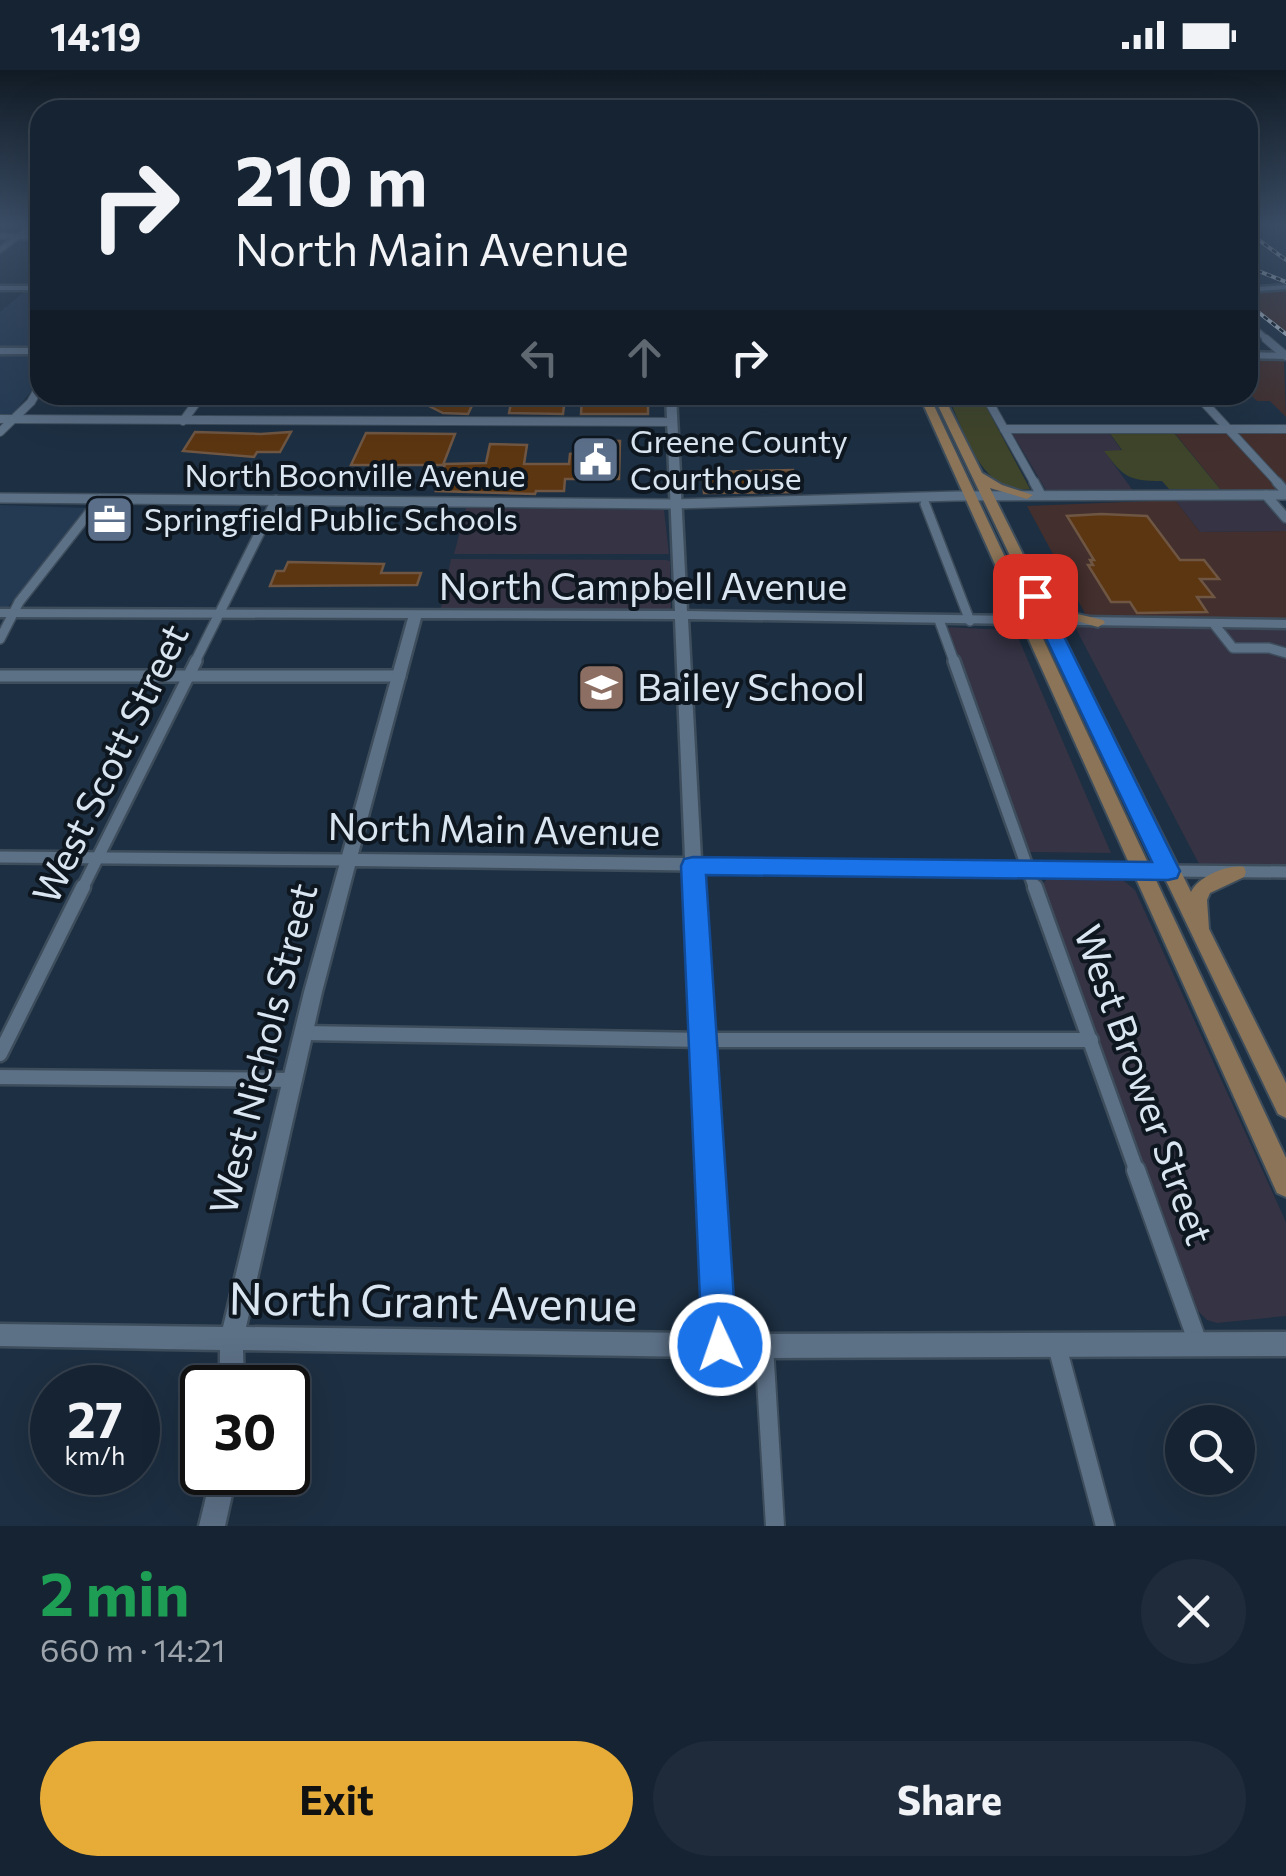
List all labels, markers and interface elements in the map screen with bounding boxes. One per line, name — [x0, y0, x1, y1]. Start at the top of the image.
text: 14:19 — [50, 12, 141, 59]
text: 210 m — [235, 135, 427, 220]
icon: right — [70, 140, 200, 270]
text: North Main Avenue — [235, 220, 629, 275]
icon: left — [512, 330, 567, 385]
icon: ahead — [617, 330, 672, 385]
icon: right — [722, 330, 777, 385]
place label: Greene County Courthouse — [630, 420, 848, 497]
public building icon: Greene County Courthouse — [569, 434, 621, 486]
street label: North Boonville Avenue — [184, 454, 526, 494]
office icon: Springfield Public Schools — [83, 494, 135, 546]
place label: Springfield Public Schools — [144, 498, 518, 538]
pin — [993, 554, 1078, 639]
street label: North Campbell Avenue — [439, 561, 847, 608]
icon: arrive — [1008, 569, 1063, 624]
street label: West Scott Street — [21, 615, 197, 911]
school or university icon: Bailey School — [576, 662, 628, 714]
place label: Bailey School — [637, 662, 865, 709]
street label: North Main Avenue — [327, 801, 661, 854]
street label: West Nichols Street — [198, 878, 325, 1219]
street label: West Brower Street — [1066, 918, 1225, 1250]
street label: North Grant Avenue — [228, 1268, 638, 1331]
position arrow — [668, 1293, 772, 1397]
speed limit sign: 30 — [180, 1365, 310, 1495]
text: 27 — [67, 1387, 123, 1448]
map controls — [1165, 1405, 1255, 1495]
button: search — [1165, 1405, 1255, 1495]
text: km/h — [65, 1440, 125, 1470]
text: 2 min — [40, 1555, 189, 1628]
button: close — [1141, 1559, 1246, 1664]
text: 660 m · 14:21 — [40, 1629, 225, 1669]
button: Exit — [40, 1741, 633, 1856]
button: Share — [653, 1741, 1246, 1856]

